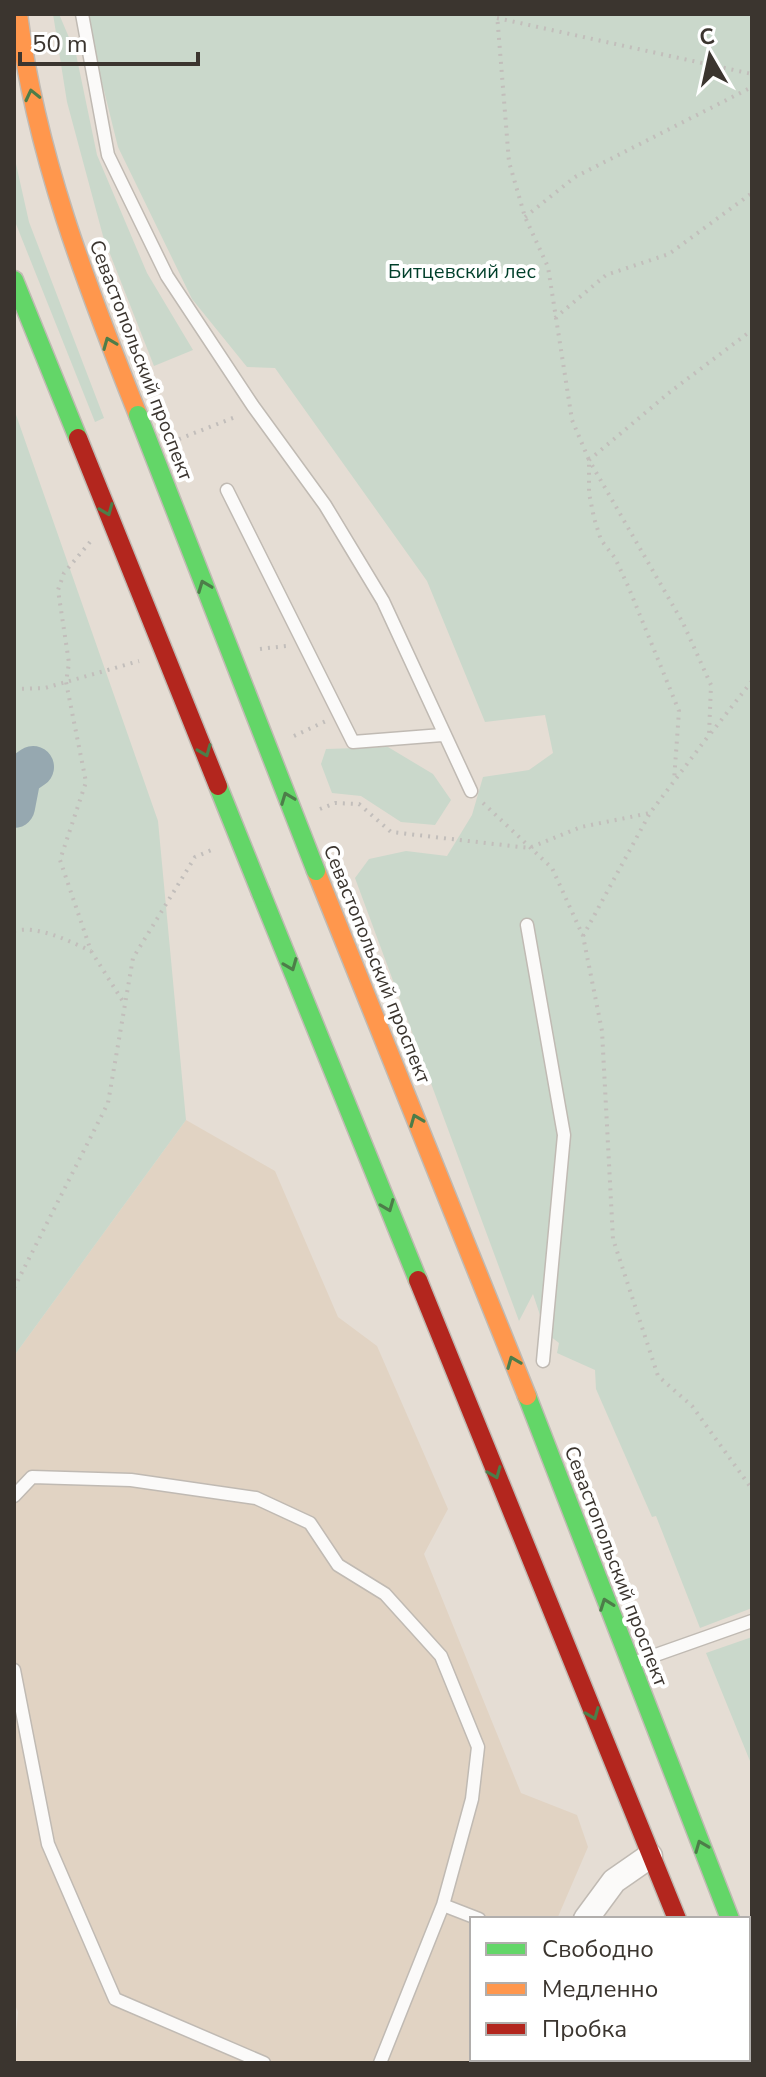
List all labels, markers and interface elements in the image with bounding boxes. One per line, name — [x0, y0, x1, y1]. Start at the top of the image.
scale bar — [20, 16, 198, 66]
north arrow — [670, 16, 750, 96]
text: С — [697, 21, 717, 53]
text: 50 m — [32, 28, 88, 60]
one-way arrow — [24, 89, 41, 102]
street label: Севастопольский проспект — [83, 236, 199, 484]
park label: Битцевский лес — [388, 258, 536, 285]
one-way arrow — [102, 337, 119, 351]
one-way arrow — [97, 502, 114, 516]
one-way arrow — [197, 580, 214, 594]
one-way arrow — [195, 743, 211, 757]
one-way arrow — [281, 792, 297, 806]
street label: Севастопольский проспект — [317, 841, 437, 1087]
one-way arrow — [281, 957, 297, 971]
one-way arrow — [410, 1114, 426, 1128]
one-way arrow — [378, 1198, 395, 1212]
one-way arrow — [506, 1356, 523, 1370]
street label: Севастопольский проспект — [558, 1442, 674, 1690]
one-way arrow — [486, 1465, 502, 1479]
one-way arrow — [599, 1598, 616, 1612]
one-way arrow — [583, 1706, 600, 1720]
one-way arrow — [695, 1840, 711, 1854]
legend — [470, 1917, 750, 2061]
text: Свободно — [542, 1933, 654, 1965]
text: Медленно — [542, 1973, 658, 2005]
text: Пробка — [542, 2013, 627, 2045]

